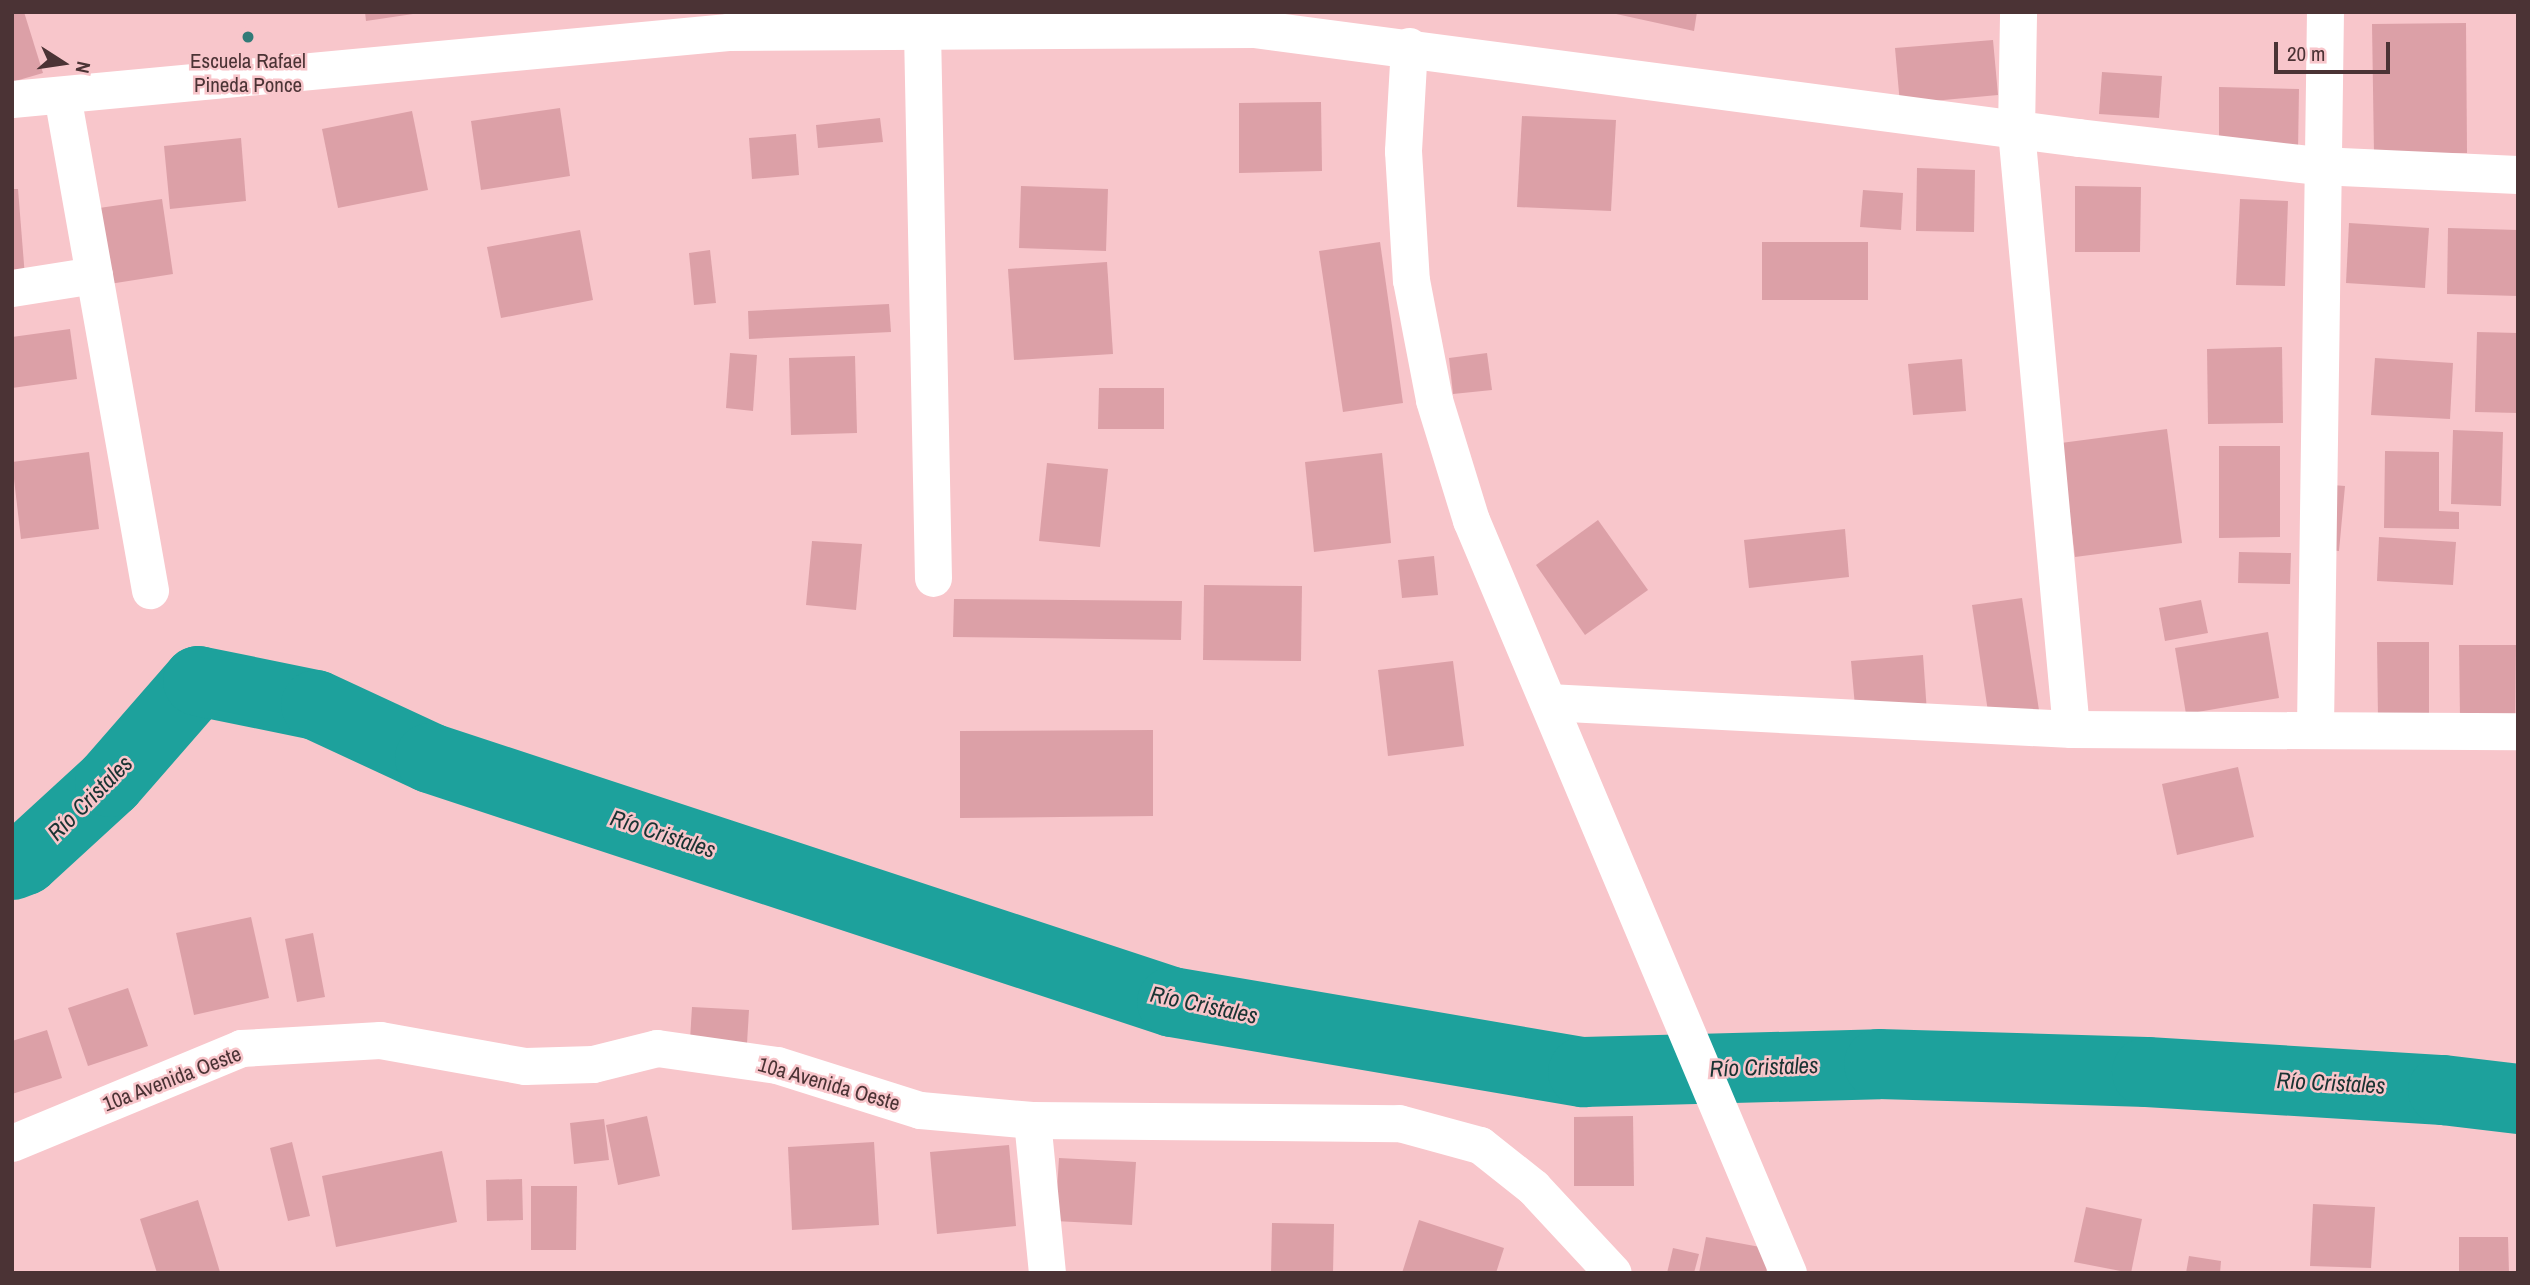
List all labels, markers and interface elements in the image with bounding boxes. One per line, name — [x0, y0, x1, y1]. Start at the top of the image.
north arrow — [28, 28, 98, 98]
scale bar — [2278, 28, 2394, 72]
marker: Escuela Rafael Pineda Ponce — [240, 29, 256, 45]
text: 20 m — [2287, 39, 2325, 68]
place label: Escuela Rafael Pineda Ponce — [190, 48, 306, 98]
text: N — [70, 59, 97, 76]
water label: Río Cristales — [42, 750, 138, 846]
water label: Río Cristales — [607, 804, 719, 864]
water label: Río Cristales — [1148, 980, 1260, 1030]
street label: 10a Avenida Oeste — [99, 1041, 245, 1117]
water label: Río Cristales — [1709, 1051, 1819, 1083]
street label: 10a Avenida Oeste — [755, 1052, 903, 1116]
water label: Río Cristales — [2276, 1066, 2386, 1100]

